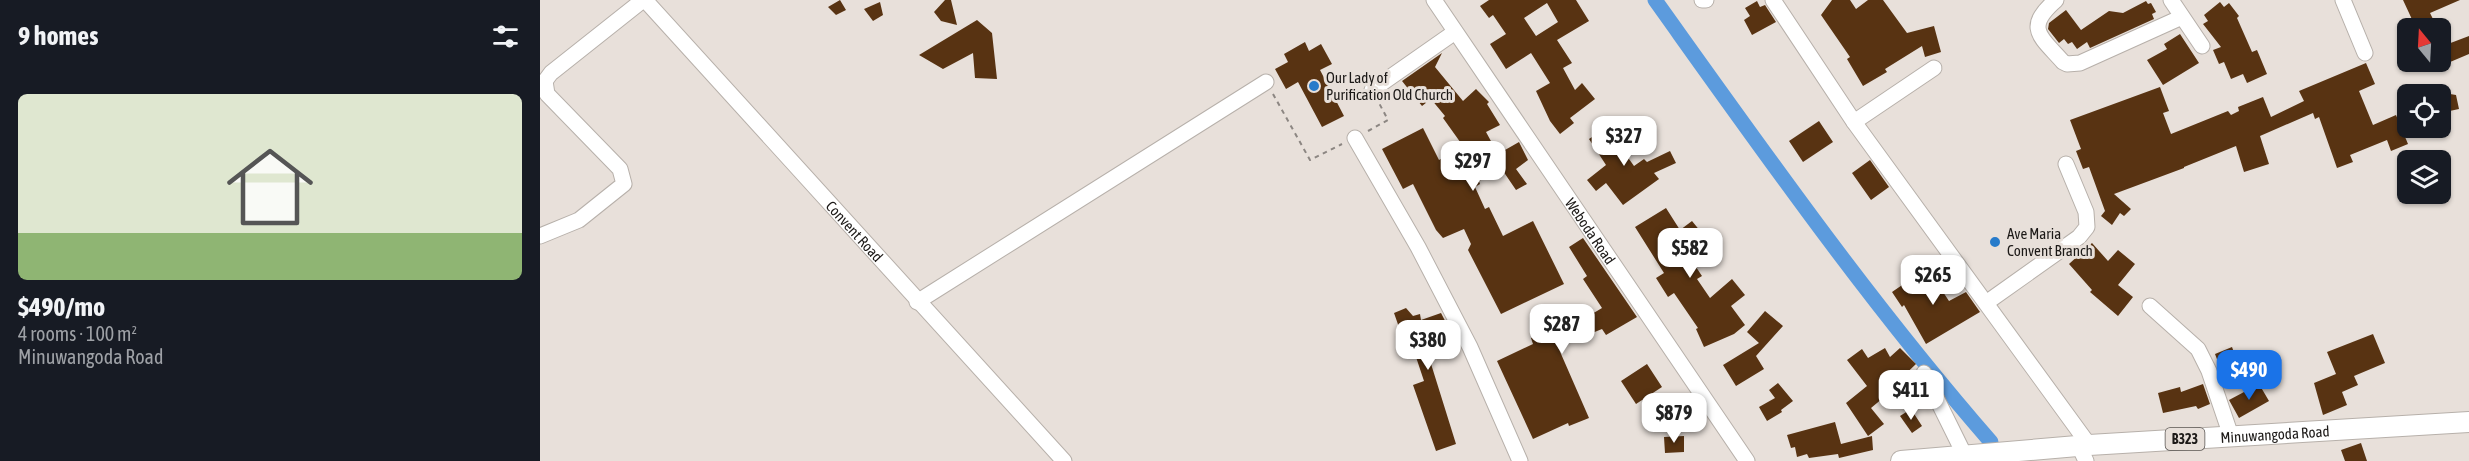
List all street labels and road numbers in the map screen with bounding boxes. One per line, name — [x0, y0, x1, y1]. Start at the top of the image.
street label: Weboda Road — [1562, 194, 1619, 267]
street label: Convent Road — [823, 197, 887, 265]
street label: Minuwangoda Road — [2220, 422, 2330, 446]
road number: B323 — [2166, 428, 2204, 450]

